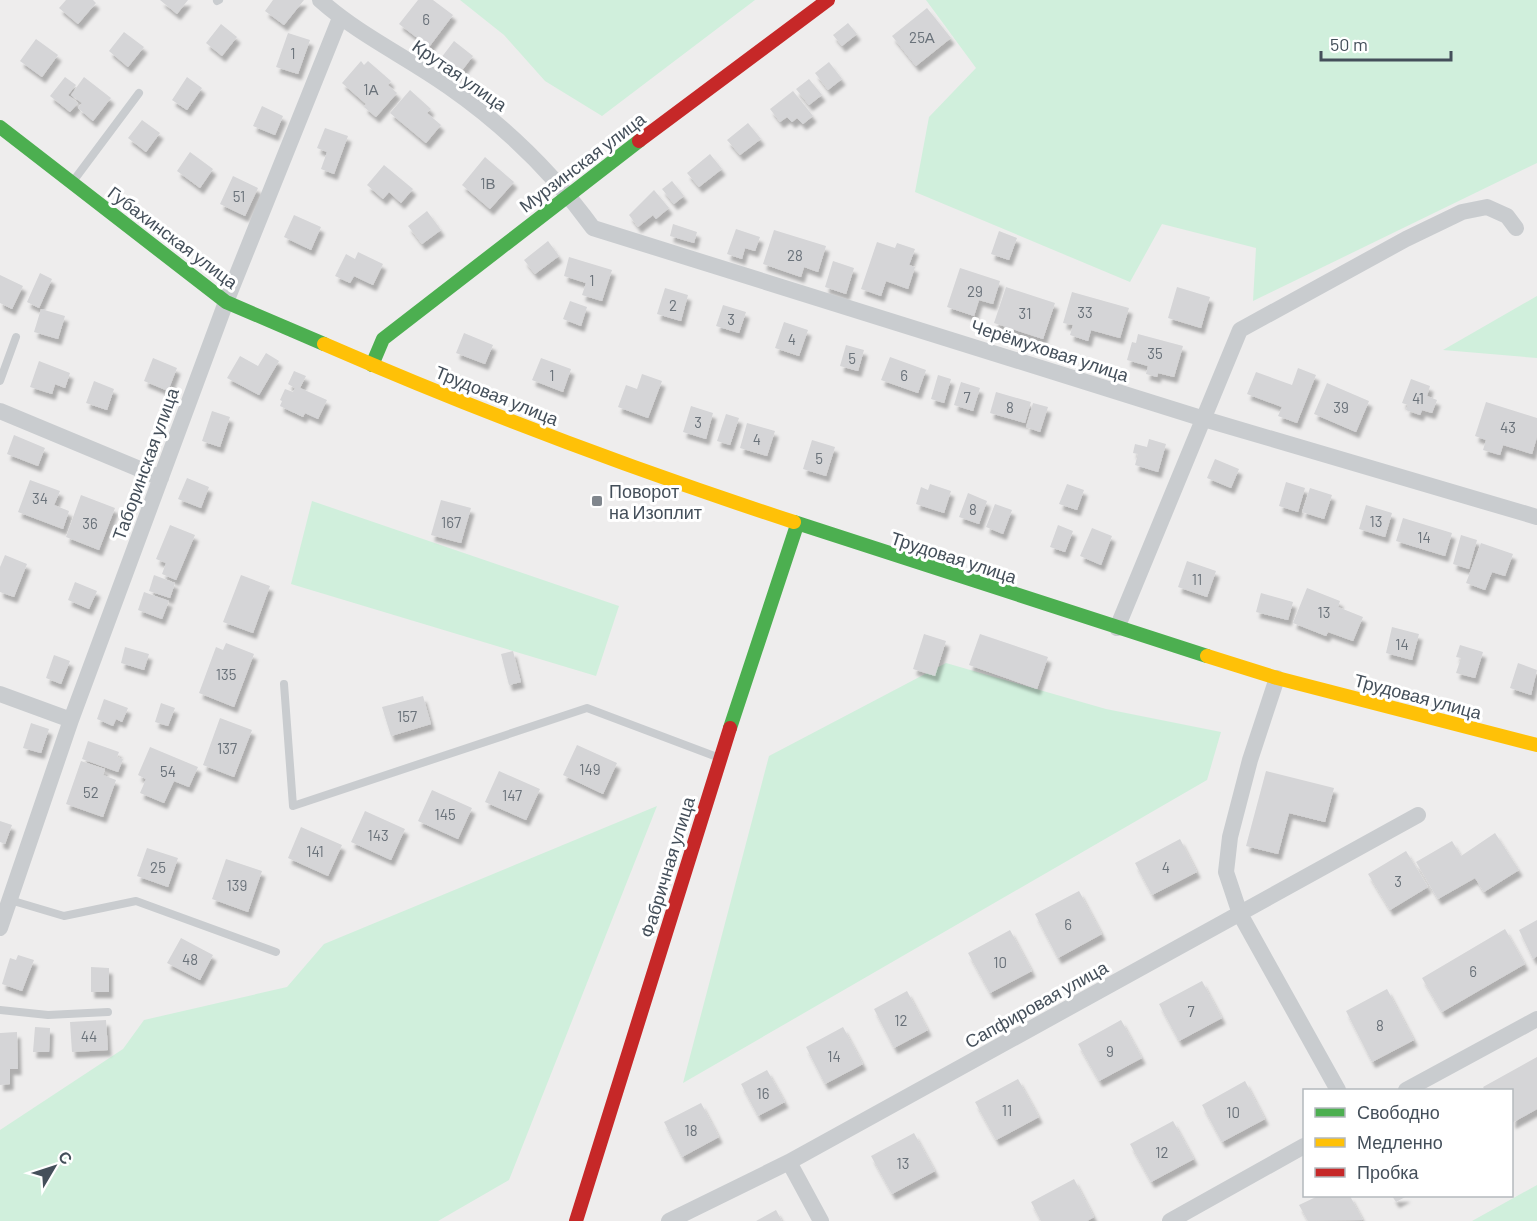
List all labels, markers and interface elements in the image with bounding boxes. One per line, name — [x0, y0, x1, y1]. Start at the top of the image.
house number: 6 — [422, 10, 430, 28]
scale bar — [1321, 24, 1452, 62]
house number: 25А — [909, 28, 935, 46]
text: 50 m — [1330, 33, 1368, 55]
street label: Крутая улица — [409, 34, 512, 116]
house number: 1 — [290, 44, 296, 62]
house number: 1А — [363, 80, 379, 98]
street label: Мурзинская улица — [515, 107, 650, 217]
house number: 1В — [480, 174, 496, 192]
street label: Губахинская улица — [104, 181, 243, 294]
house number: 51 — [233, 187, 245, 205]
house number: 28 — [787, 246, 803, 264]
house number: 1 — [589, 271, 595, 289]
house number: 29 — [967, 282, 983, 300]
house number: 2 — [669, 296, 677, 314]
house number: 33 — [1077, 303, 1093, 321]
house number: 31 — [1019, 304, 1031, 322]
house number: 3 — [727, 310, 735, 328]
street label: Черёмуховая улица — [968, 314, 1133, 386]
house number: 4 — [788, 330, 796, 348]
house number: 35 — [1147, 344, 1163, 362]
house number: 5 — [848, 349, 856, 367]
street label: Трудовая улица — [432, 360, 563, 430]
house number: 1 — [549, 366, 555, 384]
house number: 6 — [900, 366, 908, 384]
street label: Таборинская улица — [107, 384, 183, 543]
house number: 7 — [963, 388, 971, 406]
house number: 41 — [1412, 389, 1424, 407]
house number: 8 — [1006, 398, 1014, 416]
house number: 39 — [1333, 398, 1349, 416]
house number: 3 — [694, 413, 702, 431]
house number: 43 — [1500, 418, 1516, 436]
house number: 4 — [753, 430, 761, 448]
house number: 5 — [815, 449, 823, 467]
place label: Поворот на Изоплит — [609, 480, 702, 523]
house number: 34 — [32, 489, 48, 507]
marker: Поворот на Изоплит — [590, 494, 604, 508]
house number: 8 — [969, 500, 977, 518]
house number: 13 — [1370, 512, 1382, 530]
house number: 167 — [441, 513, 461, 531]
house number: 36 — [82, 514, 98, 532]
street label: Трудовая улица — [888, 526, 1021, 588]
house number: 14 — [1417, 528, 1431, 546]
house number: 11 — [1192, 570, 1202, 588]
house number: 13 — [1318, 603, 1330, 621]
house number: 14 — [1395, 635, 1409, 653]
house number: 135 — [216, 665, 236, 683]
street label: Трудовая улица — [1352, 668, 1485, 724]
house number: 157 — [397, 707, 417, 725]
house number: 137 — [217, 739, 237, 757]
house number: 149 — [579, 760, 601, 778]
house number: 54 — [160, 762, 176, 780]
house number: 52 — [83, 783, 99, 801]
house number: 147 — [502, 786, 522, 804]
street label: Фабричная улица — [635, 793, 699, 940]
house number: 145 — [434, 805, 456, 823]
house number: 143 — [367, 826, 389, 844]
house number: 141 — [306, 842, 324, 860]
house number: 25 — [150, 858, 166, 876]
house number: 4 — [1162, 858, 1170, 876]
house number: 3 — [1394, 872, 1402, 890]
house number: 139 — [227, 876, 247, 894]
house number: 6 — [1064, 915, 1072, 933]
house number: 48 — [182, 950, 198, 968]
house number: 10 — [993, 953, 1007, 971]
street label: Сапфировая улица — [961, 955, 1112, 1052]
house number: 6 — [1469, 962, 1477, 980]
house number: 7 — [1187, 1002, 1195, 1020]
house number: 12 — [894, 1011, 908, 1029]
house number: 8 — [1376, 1016, 1384, 1034]
house number: 44 — [81, 1027, 97, 1045]
house number: 9 — [1106, 1042, 1114, 1060]
house number: 14 — [827, 1047, 841, 1065]
house number: 16 — [757, 1084, 769, 1102]
legend — [1303, 1089, 1513, 1197]
house number: 11 — [1002, 1101, 1012, 1119]
text: Свободно — [1357, 1101, 1440, 1123]
house number: 10 — [1226, 1103, 1240, 1121]
house number: 18 — [684, 1121, 698, 1139]
text: Медленно — [1357, 1131, 1443, 1153]
north arrow — [24, 1137, 84, 1197]
house number: 12 — [1155, 1143, 1169, 1161]
text: С — [55, 1147, 77, 1168]
house number: 13 — [897, 1154, 909, 1172]
text: Пробка — [1357, 1161, 1420, 1183]

